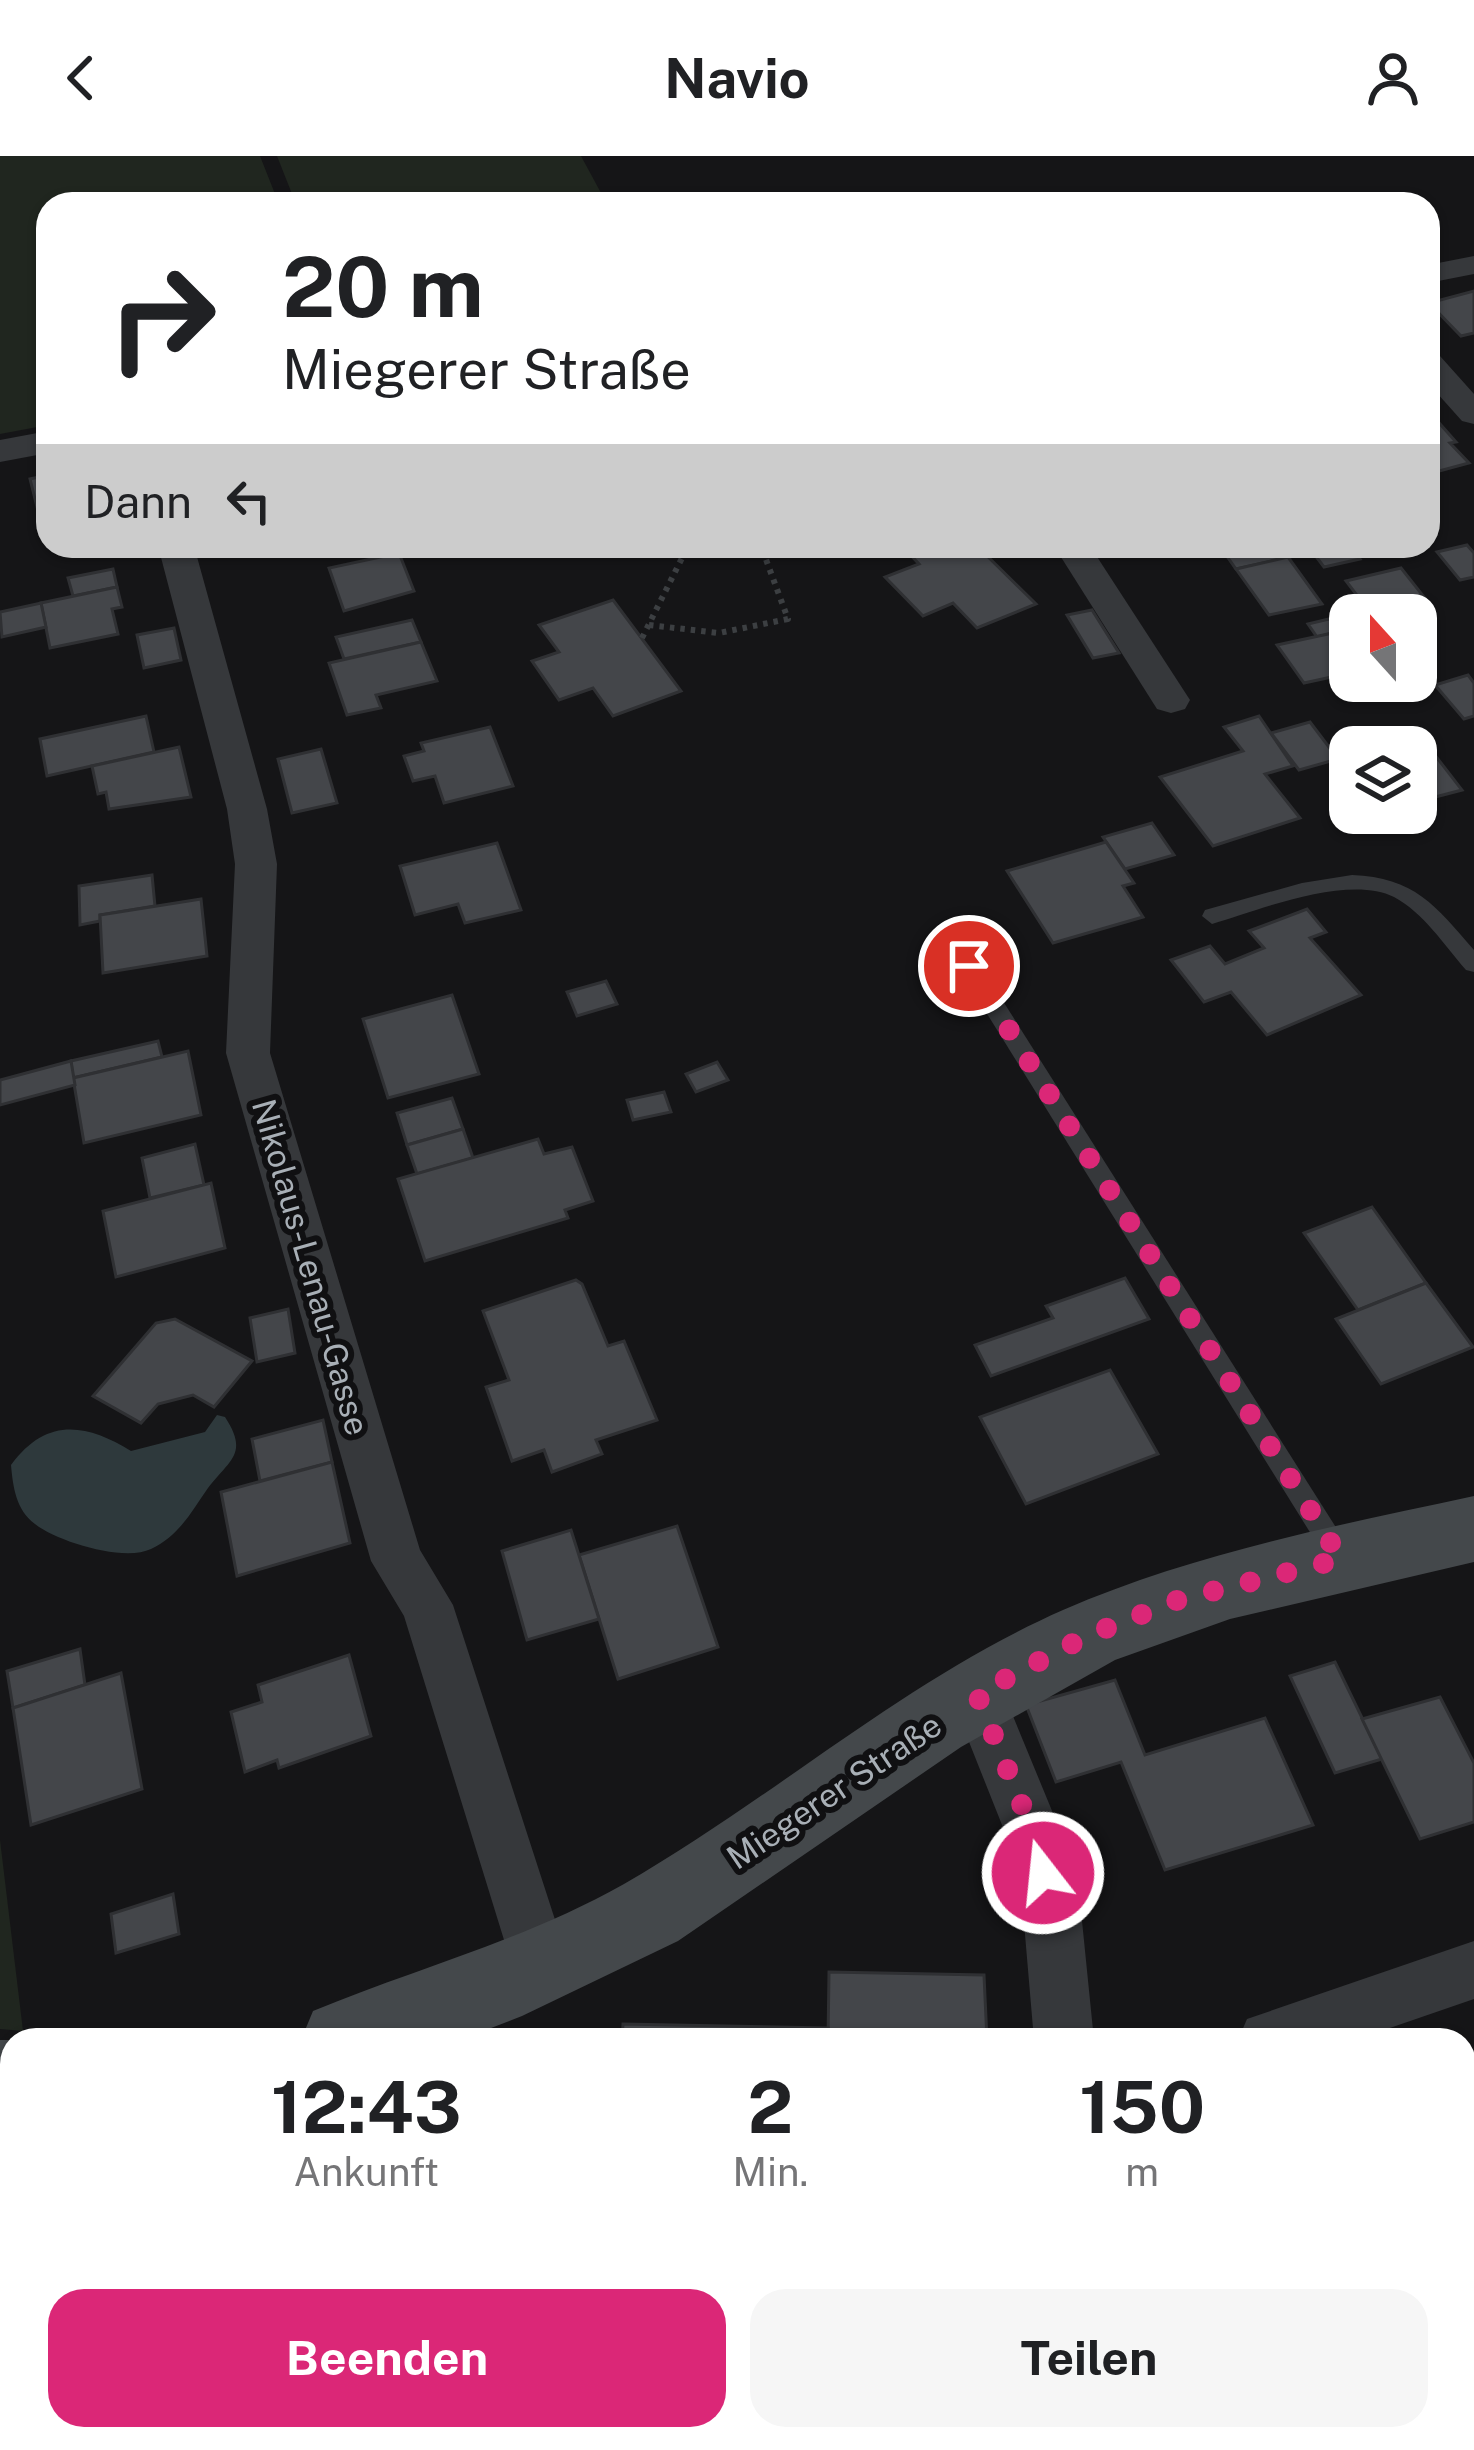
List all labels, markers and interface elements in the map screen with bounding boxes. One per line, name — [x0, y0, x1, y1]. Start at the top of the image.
icon: back — [48, 45, 114, 111]
icon: person — [1360, 45, 1426, 111]
text: Navio — [664, 47, 810, 110]
text: 20 m — [282, 237, 484, 336]
icon: right — [84, 240, 240, 396]
text: Miegerer Straße — [282, 338, 691, 401]
icon: left — [216, 468, 282, 534]
text: Dann — [84, 475, 192, 528]
north arrow — [1329, 594, 1437, 702]
map controls — [1329, 594, 1437, 834]
button: layers — [1329, 726, 1437, 834]
pin — [918, 915, 1020, 1017]
icon: arrive — [936, 933, 1002, 999]
street label: Nikolaus-Lenau-Gasse — [245, 1095, 377, 1439]
street label: Miegerer Straße — [720, 1705, 948, 1877]
position arrow — [980, 1810, 1106, 1936]
text: 12:43 — [271, 2065, 462, 2149]
text: 2 — [748, 2065, 793, 2149]
text: 150 — [1079, 2065, 1205, 2149]
text: Ankunft — [293, 2149, 439, 2195]
text: Min. — [733, 2149, 808, 2195]
text: m — [1125, 2149, 1159, 2195]
button: Beenden — [48, 2289, 726, 2427]
button: Teilen — [750, 2289, 1428, 2427]

